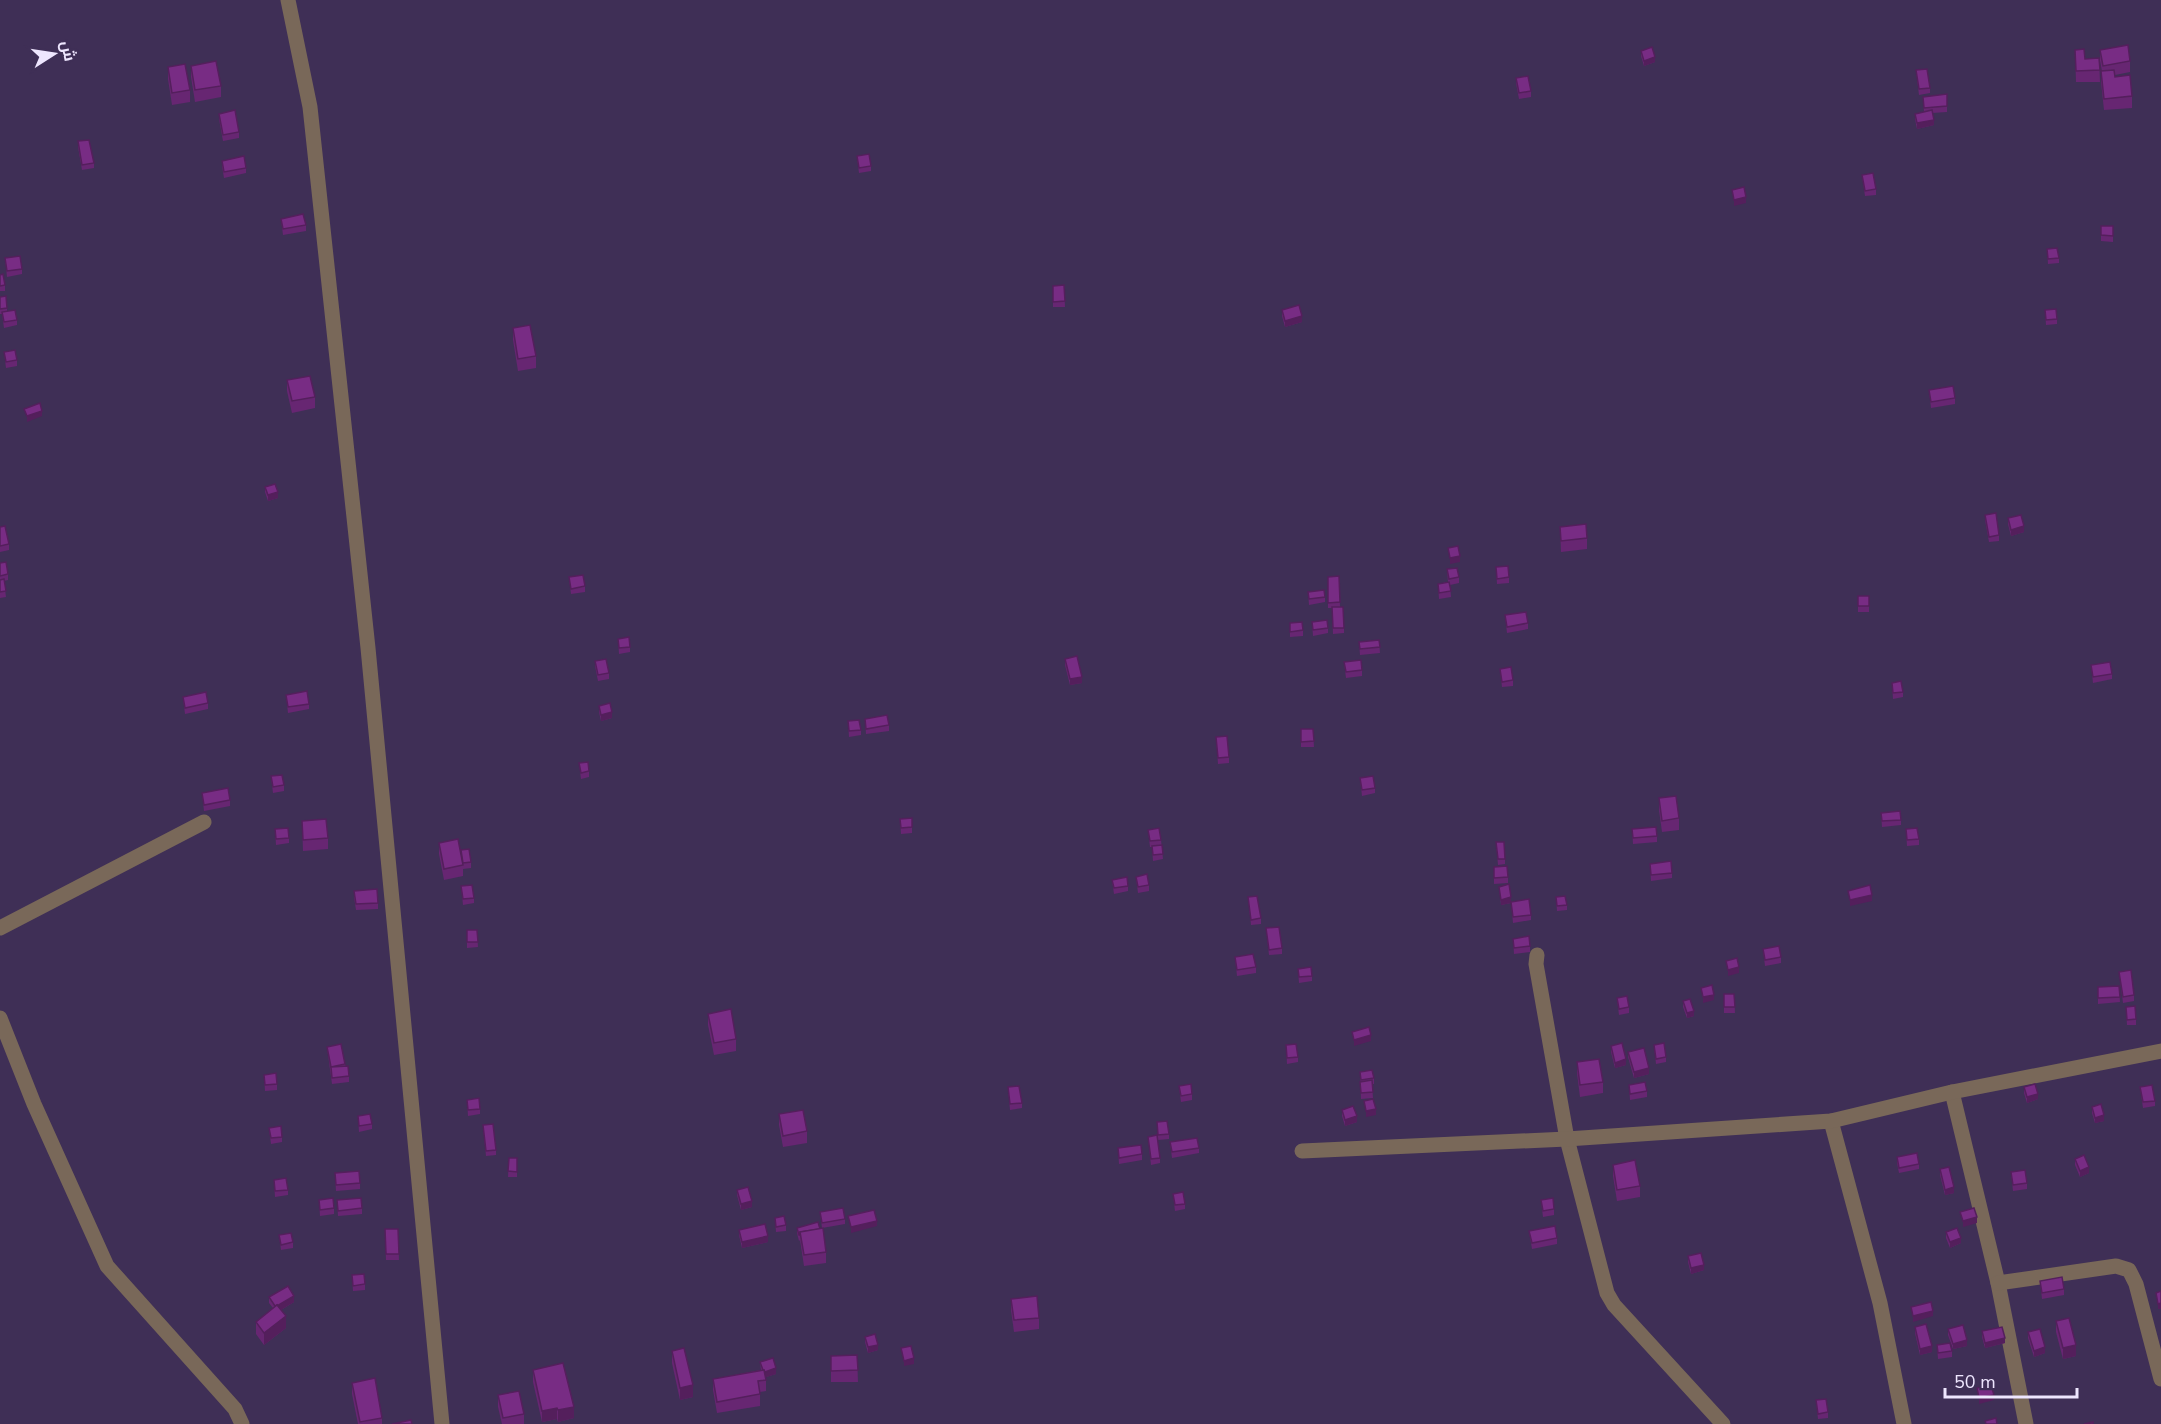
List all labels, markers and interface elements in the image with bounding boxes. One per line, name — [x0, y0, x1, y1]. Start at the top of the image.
north arrow — [24, 24, 84, 84]
text: ش — [55, 39, 81, 63]
scale bar — [1945, 1361, 2077, 1399]
text: 50 m — [1954, 1370, 1996, 1394]

